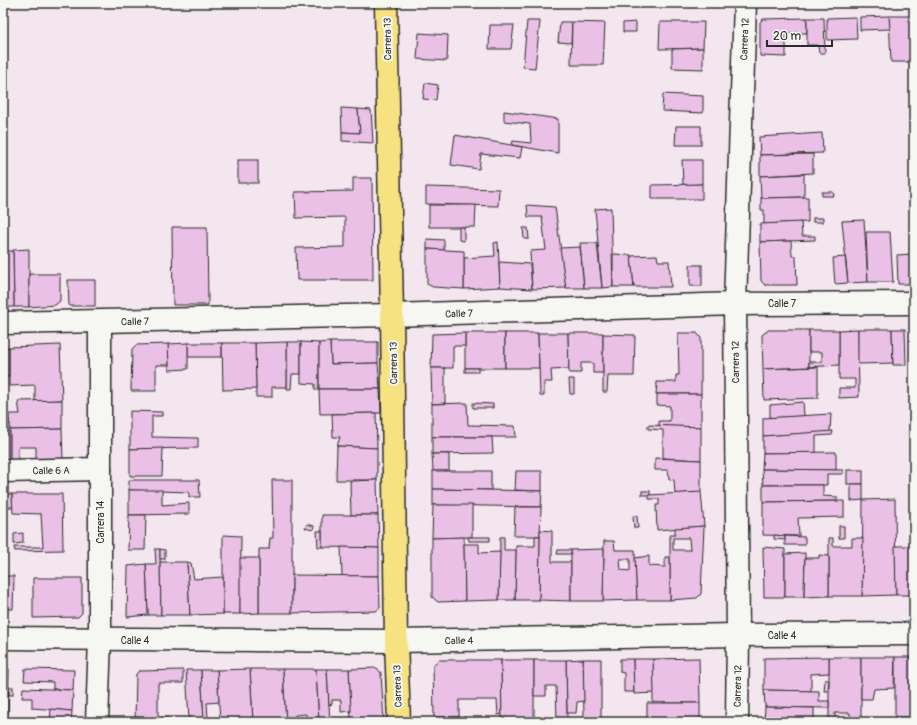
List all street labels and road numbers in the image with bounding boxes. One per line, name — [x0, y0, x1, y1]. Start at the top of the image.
street label: Carrera 13 — [382, 17, 394, 60]
street label: Carrera 12 — [738, 17, 752, 61]
street label: Calle 7 — [768, 298, 797, 310]
street label: Calle 7 — [445, 307, 474, 320]
street label: Calle 7 — [121, 316, 150, 328]
street label: Carrera 12 — [730, 340, 742, 383]
street label: Carrera 13 — [388, 341, 400, 384]
street label: Calle 6 A — [32, 465, 70, 477]
street label: Carrera 14 — [95, 500, 107, 543]
street label: Calle 4 — [768, 630, 796, 642]
street label: Calle 4 — [121, 635, 149, 647]
street label: Calle 4 — [445, 635, 474, 647]
street label: Carrera 13 — [391, 664, 405, 707]
street label: Carrera 12 — [732, 664, 744, 707]

